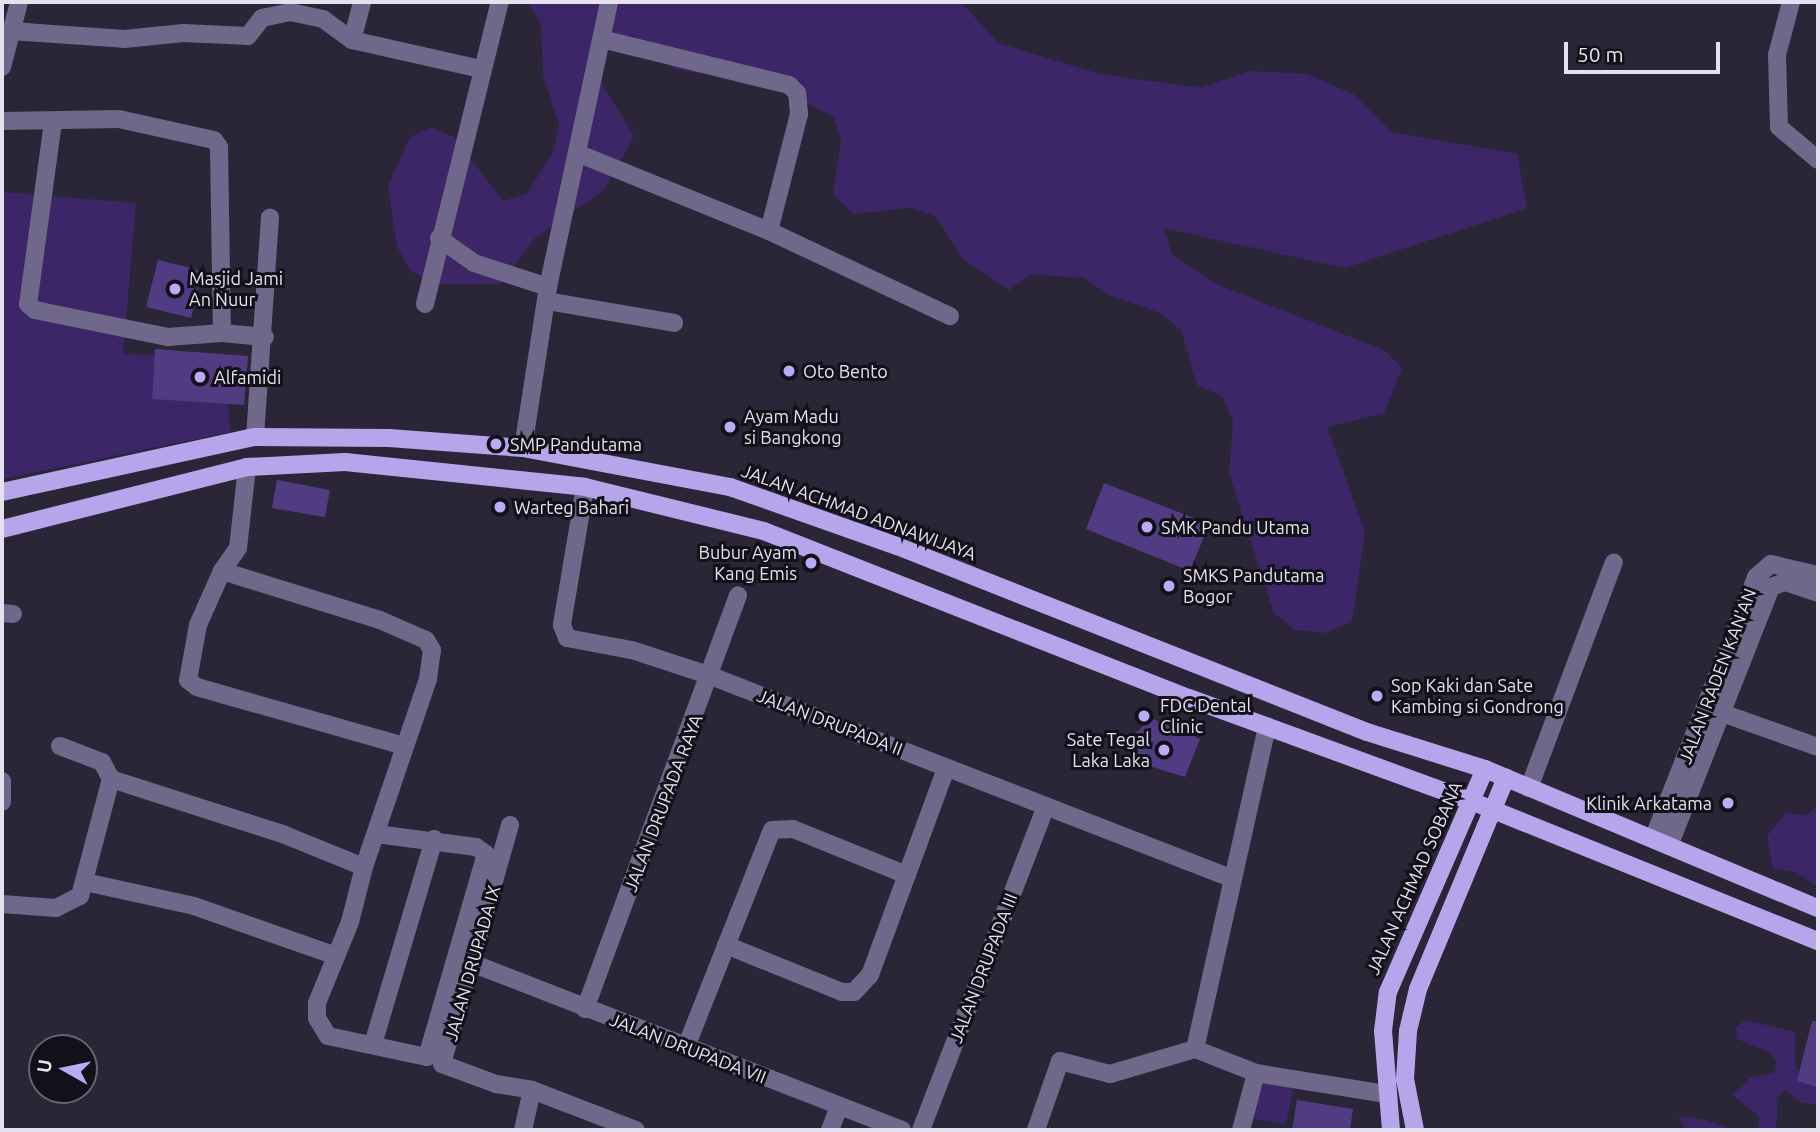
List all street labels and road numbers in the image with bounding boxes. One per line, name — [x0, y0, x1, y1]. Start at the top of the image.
street label: JALAN ACHMAD ADNAWIJAYA — [739, 459, 979, 565]
street label: JALAN RADEN KAN'AN — [1674, 585, 1760, 767]
street label: JALAN DRUPADA II — [754, 684, 906, 760]
street label: JALAN DRUPADA RAYA — [619, 711, 707, 895]
street label: JALAN ACHMAD SOBANA — [1362, 778, 1466, 978]
street label: JALAN DRUPADA IX — [439, 883, 505, 1043]
street label: JALAN DRUPADA III — [944, 890, 1022, 1046]
street label: JALAN DRUPADA VII — [607, 1008, 769, 1088]

